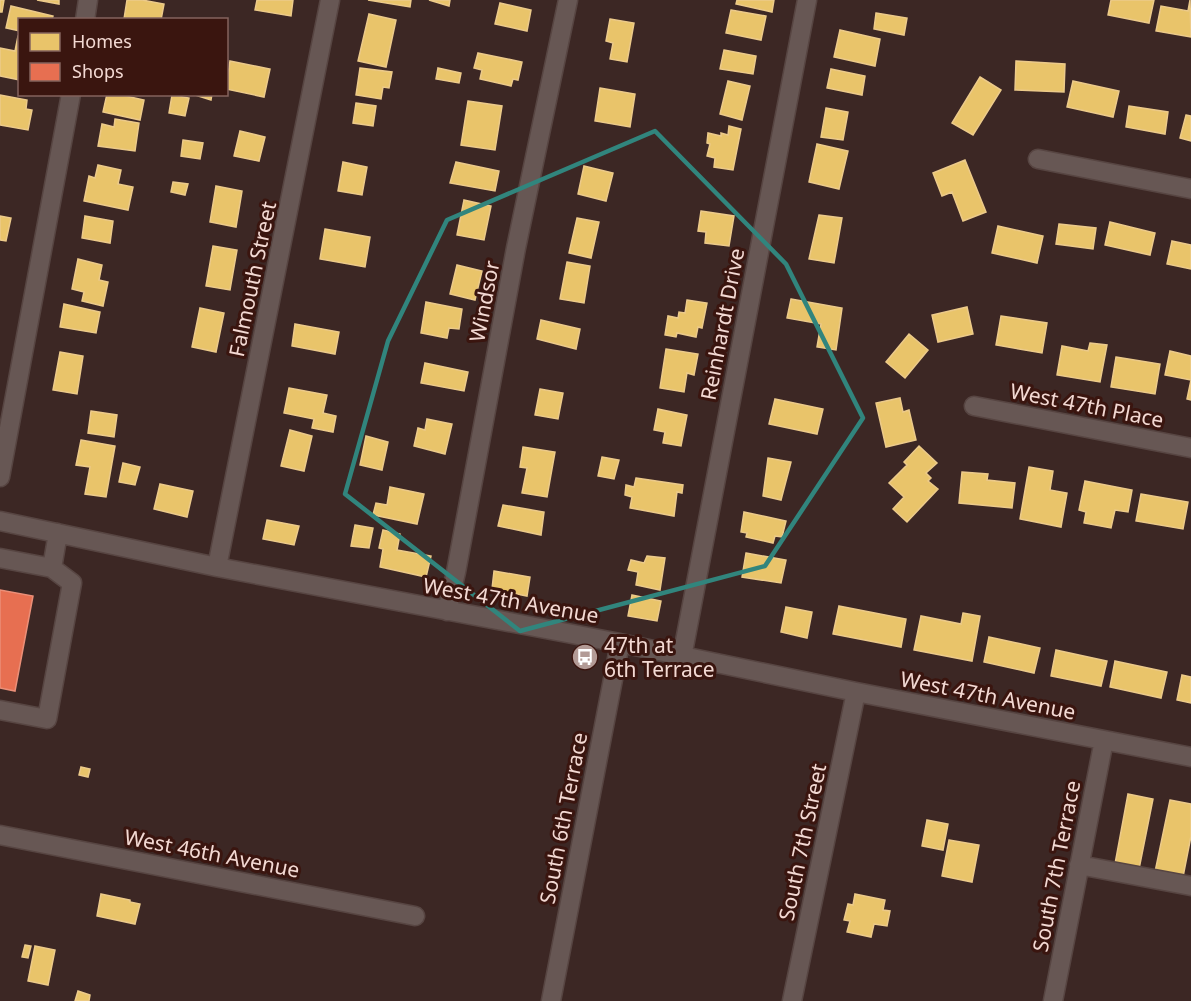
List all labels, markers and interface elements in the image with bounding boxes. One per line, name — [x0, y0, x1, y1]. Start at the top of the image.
legend — [18, 18, 228, 96]
text: Homes — [72, 29, 132, 53]
text: Shops — [72, 59, 124, 83]
street label: Falmouth Street — [222, 198, 282, 359]
street label: Reinhardt Drive — [694, 246, 750, 402]
street label: Windsor — [462, 258, 506, 344]
street label: West 47th Place — [1008, 376, 1166, 434]
street label: West 47th Avenue — [421, 571, 601, 629]
place label: 47th at 6th Terrace — [604, 631, 715, 683]
bus stop icon: 47th at 6th Terrace — [570, 642, 600, 672]
street label: West 47th Avenue — [898, 664, 1078, 726]
street label: South 6th Terrace — [533, 730, 593, 906]
street label: South 7th Street — [772, 760, 832, 923]
street label: South 7th Terrace — [1026, 778, 1086, 954]
street label: West 46th Avenue — [122, 822, 302, 884]

